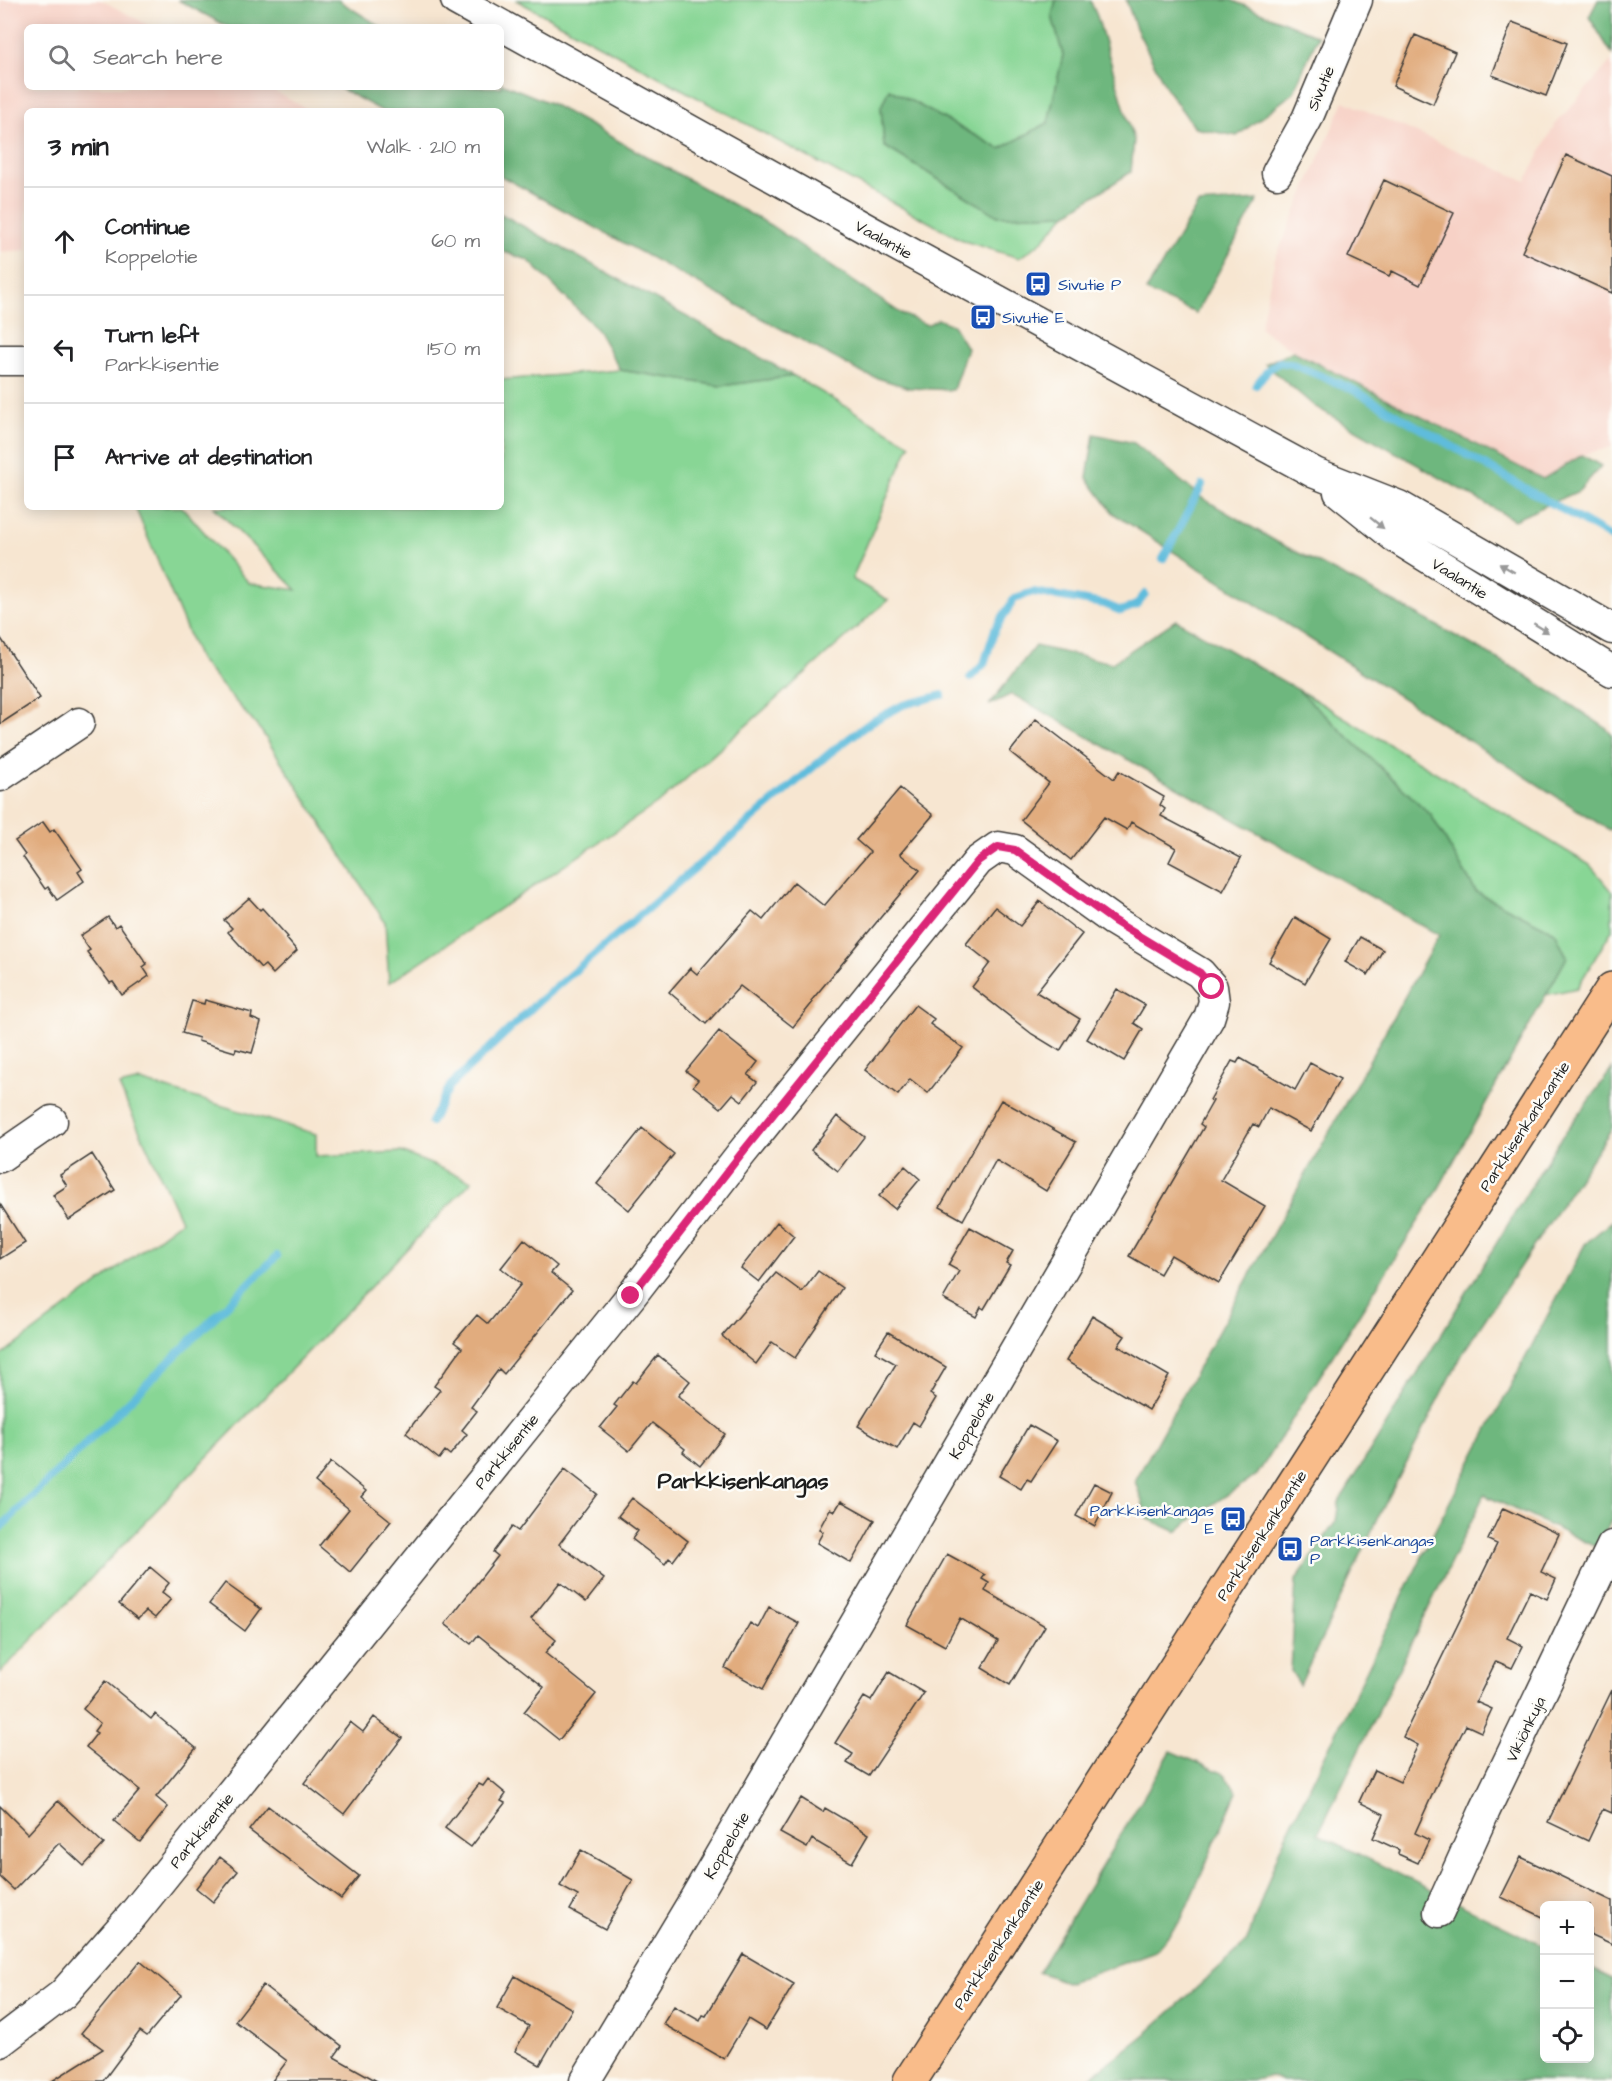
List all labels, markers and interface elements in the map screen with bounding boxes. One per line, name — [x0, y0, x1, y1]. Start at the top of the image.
search box — [24, 24, 504, 90]
icon: search — [45, 41, 78, 74]
text: Search here — [93, 42, 223, 73]
street label: Sivutie — [1302, 62, 1340, 114]
text: 3 min — [48, 129, 109, 165]
text: Walk · 210 m — [367, 133, 480, 161]
text: Continue — [105, 212, 190, 243]
street label: Vaalantie — [851, 215, 916, 265]
icon: ahead — [48, 225, 81, 258]
text: 60 m — [431, 227, 480, 255]
text: Koppelotie — [105, 243, 198, 271]
bus stop icon: Sivutie P — [1023, 269, 1053, 299]
place label: Sivutie P — [1058, 274, 1121, 296]
bus stop icon: Sivutie E — [968, 302, 998, 332]
place label: Sivutie E — [1002, 307, 1065, 329]
text: Turn left — [105, 320, 199, 351]
icon: left — [48, 333, 81, 366]
text: 150 m — [427, 335, 480, 363]
text: Parkkisentie — [105, 351, 219, 379]
icon: arrive — [48, 441, 81, 474]
text: Arrive at destination — [105, 442, 312, 473]
one-way arrow — [1369, 517, 1385, 530]
street label: Vaalantie — [1427, 553, 1492, 605]
one-way arrow — [1498, 563, 1515, 573]
one-way arrow — [1533, 622, 1549, 633]
route start — [1198, 973, 1224, 999]
street label: Parkkisenkankaantie — [1474, 1057, 1576, 1196]
route end — [617, 1282, 643, 1308]
street label: Koppelotie — [944, 1388, 1000, 1463]
street label: Parkkisentie — [469, 1409, 544, 1494]
district label: Parkkisenkangas — [658, 1466, 828, 1498]
street label: Parkkisenkankaantie — [1211, 1466, 1313, 1605]
place label: Parkkisenkangas E — [1090, 1500, 1215, 1540]
bus stop icon: Parkkisenkangas E — [1218, 1504, 1248, 1534]
place label: Parkkisenkangas P — [1310, 1530, 1434, 1570]
bus stop icon: Parkkisenkangas P — [1275, 1534, 1305, 1564]
street label: Vikiönkuja — [1501, 1693, 1551, 1766]
street label: Parkkisentie — [164, 1788, 239, 1873]
street label: Koppelotie — [699, 1808, 755, 1883]
street label: Parkkisenkankaantie — [948, 1875, 1050, 2014]
map controls — [1540, 1901, 1594, 2063]
button: + — [1540, 1901, 1594, 1955]
button: − — [1540, 1955, 1594, 2009]
button: locate — [1540, 2009, 1594, 2063]

